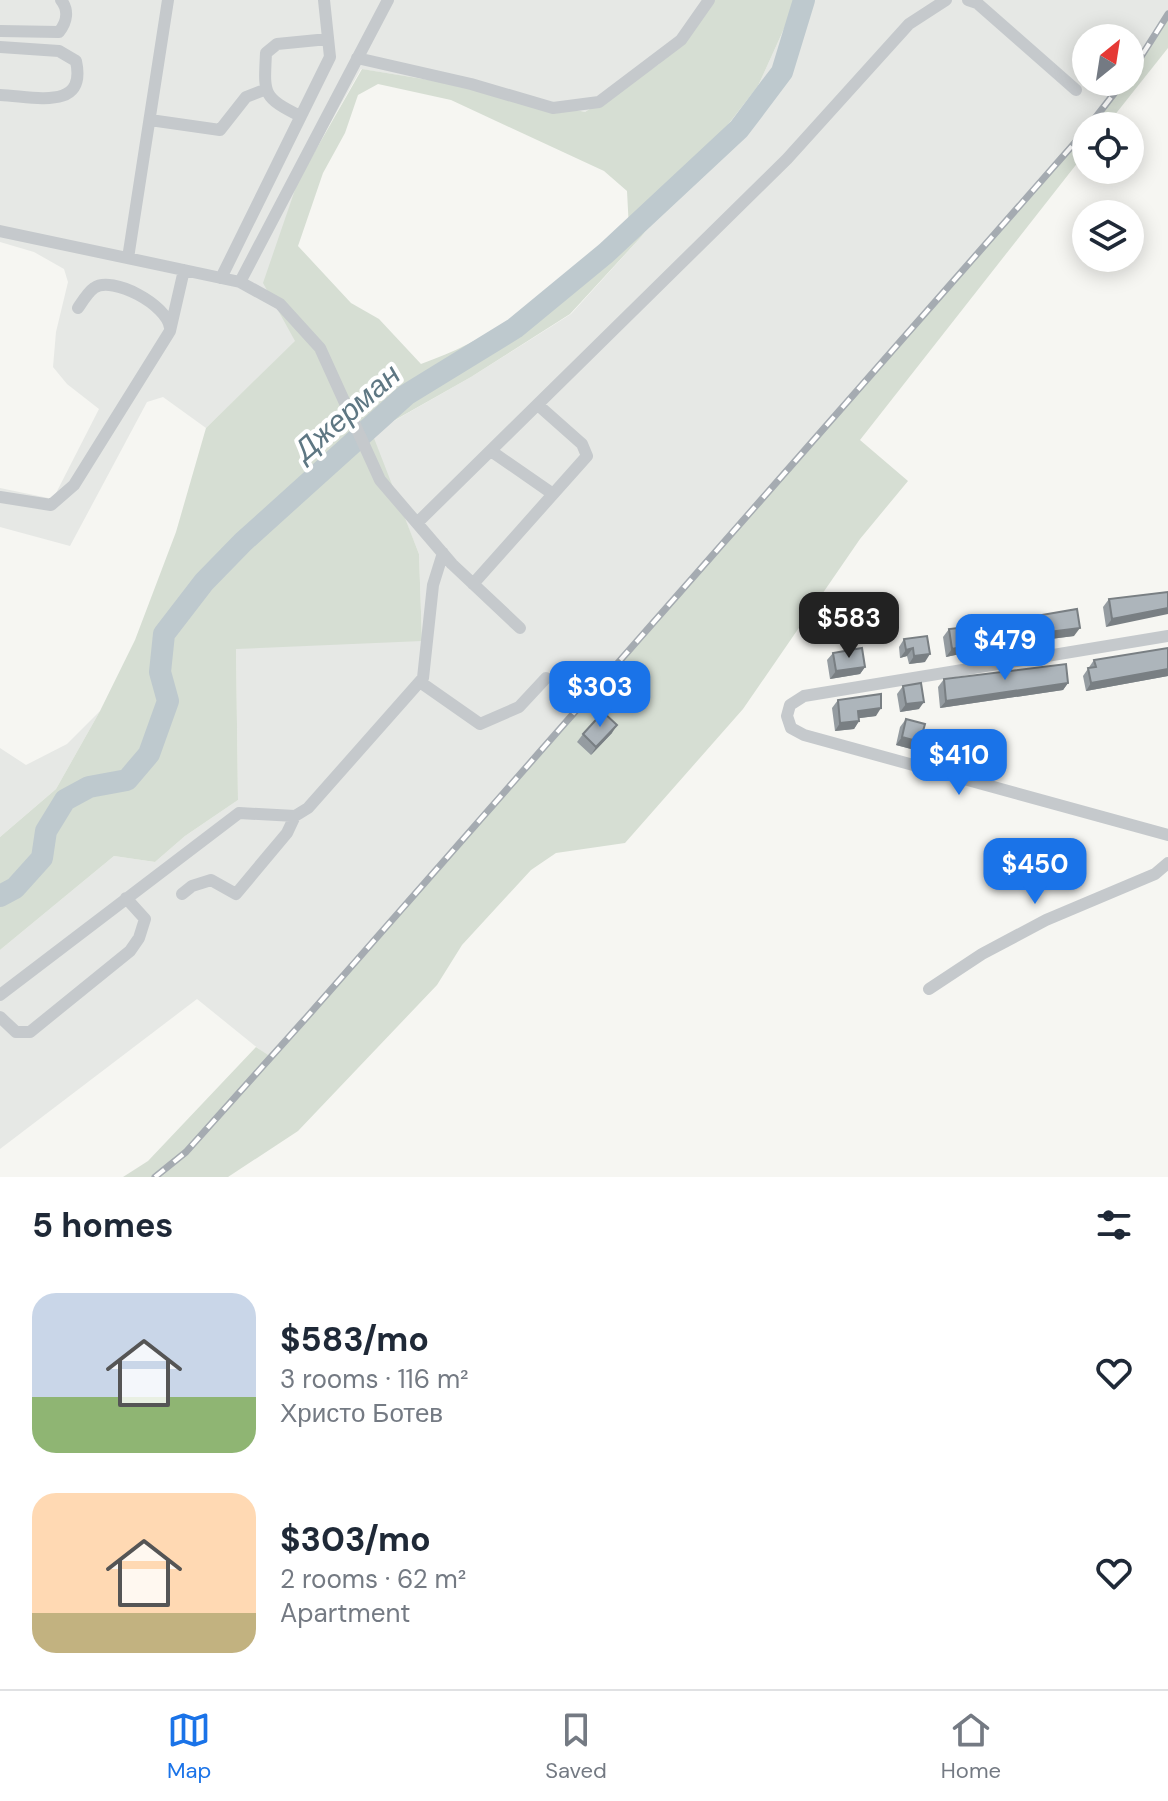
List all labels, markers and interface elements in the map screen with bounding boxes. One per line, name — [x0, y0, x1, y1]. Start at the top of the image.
north arrow — [1072, 24, 1144, 96]
map controls — [1072, 24, 1144, 272]
button: locate — [1072, 112, 1144, 184]
button: layers — [1072, 200, 1144, 272]
water label: Джерман — [283, 355, 408, 471]
pin: $583 — [802, 592, 896, 660]
text: $583 — [817, 601, 881, 635]
pin: $479 — [958, 614, 1052, 682]
text: $479 — [974, 623, 1036, 657]
pin: $303 — [553, 661, 647, 729]
text: $303 — [567, 670, 633, 704]
pin: $410 — [912, 729, 1006, 797]
text: $410 — [929, 738, 989, 772]
pin: $450 — [988, 838, 1082, 906]
text: $450 — [1001, 847, 1069, 881]
text: 5 homes — [32, 1203, 173, 1248]
icon: filters — [1092, 1203, 1136, 1247]
text: $583/mo — [280, 1317, 429, 1362]
icon: home — [96, 1325, 192, 1421]
icon: heart — [1092, 1351, 1136, 1395]
text: 3 rooms · 116 m² — [280, 1362, 469, 1396]
text: Христо Ботев — [280, 1396, 443, 1430]
text: $303/mo — [280, 1517, 431, 1562]
icon: home — [96, 1525, 192, 1621]
icon: heart — [1092, 1551, 1136, 1595]
text: 2 rooms · 62 m² — [280, 1562, 466, 1596]
text: Apartment — [280, 1596, 411, 1630]
tab: Map — [167, 1708, 211, 1785]
tab: Saved — [545, 1708, 607, 1785]
tab: Home — [941, 1708, 1001, 1785]

